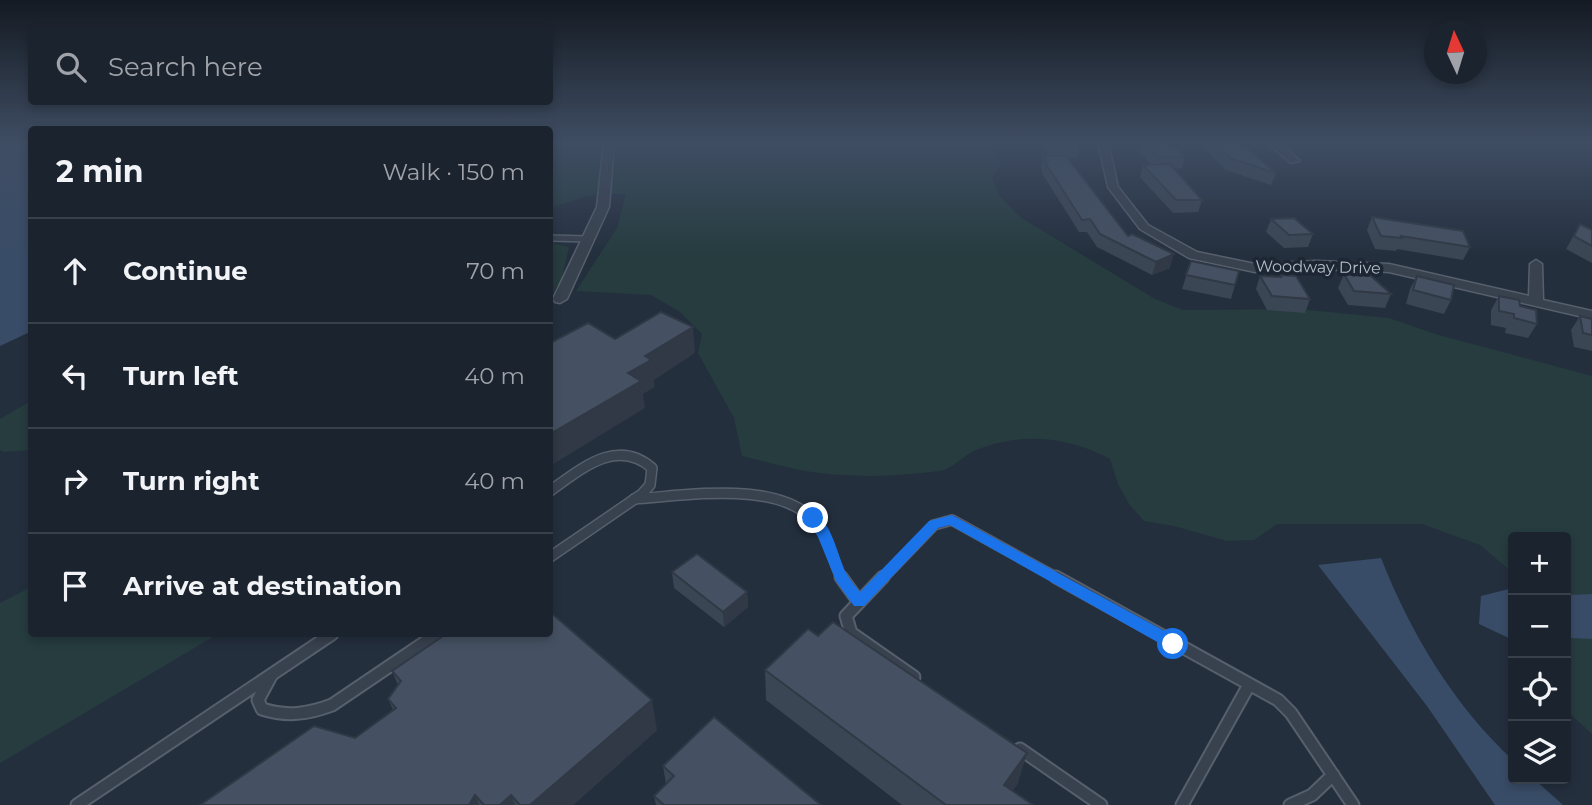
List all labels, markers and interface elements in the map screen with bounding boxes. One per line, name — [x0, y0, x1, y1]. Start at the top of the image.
north arrow — [1424, 21, 1487, 84]
search box — [28, 28, 553, 105]
icon: search — [52, 48, 90, 86]
text: Search here — [108, 51, 263, 83]
text: 2 min — [56, 153, 143, 190]
text: Walk · 150 m — [382, 158, 525, 186]
icon: ahead — [56, 252, 94, 290]
text: Continue — [123, 255, 248, 287]
street label: Woodway Drive — [1255, 256, 1381, 278]
text: 70 m — [466, 257, 525, 285]
icon: left — [56, 357, 94, 395]
text: Turn left — [123, 360, 239, 392]
text: 40 m — [464, 362, 525, 390]
icon: right — [56, 462, 94, 500]
text: Turn right — [123, 465, 259, 497]
text: 40 m — [464, 467, 525, 495]
route end — [797, 502, 828, 533]
map controls — [1508, 532, 1571, 784]
button: + — [1508, 532, 1571, 595]
icon: arrive — [56, 567, 94, 605]
text: Arrive at destination — [123, 570, 402, 602]
button: − — [1508, 595, 1571, 658]
route start — [1157, 628, 1188, 659]
button: locate — [1508, 658, 1571, 721]
button: layers — [1508, 721, 1571, 784]

